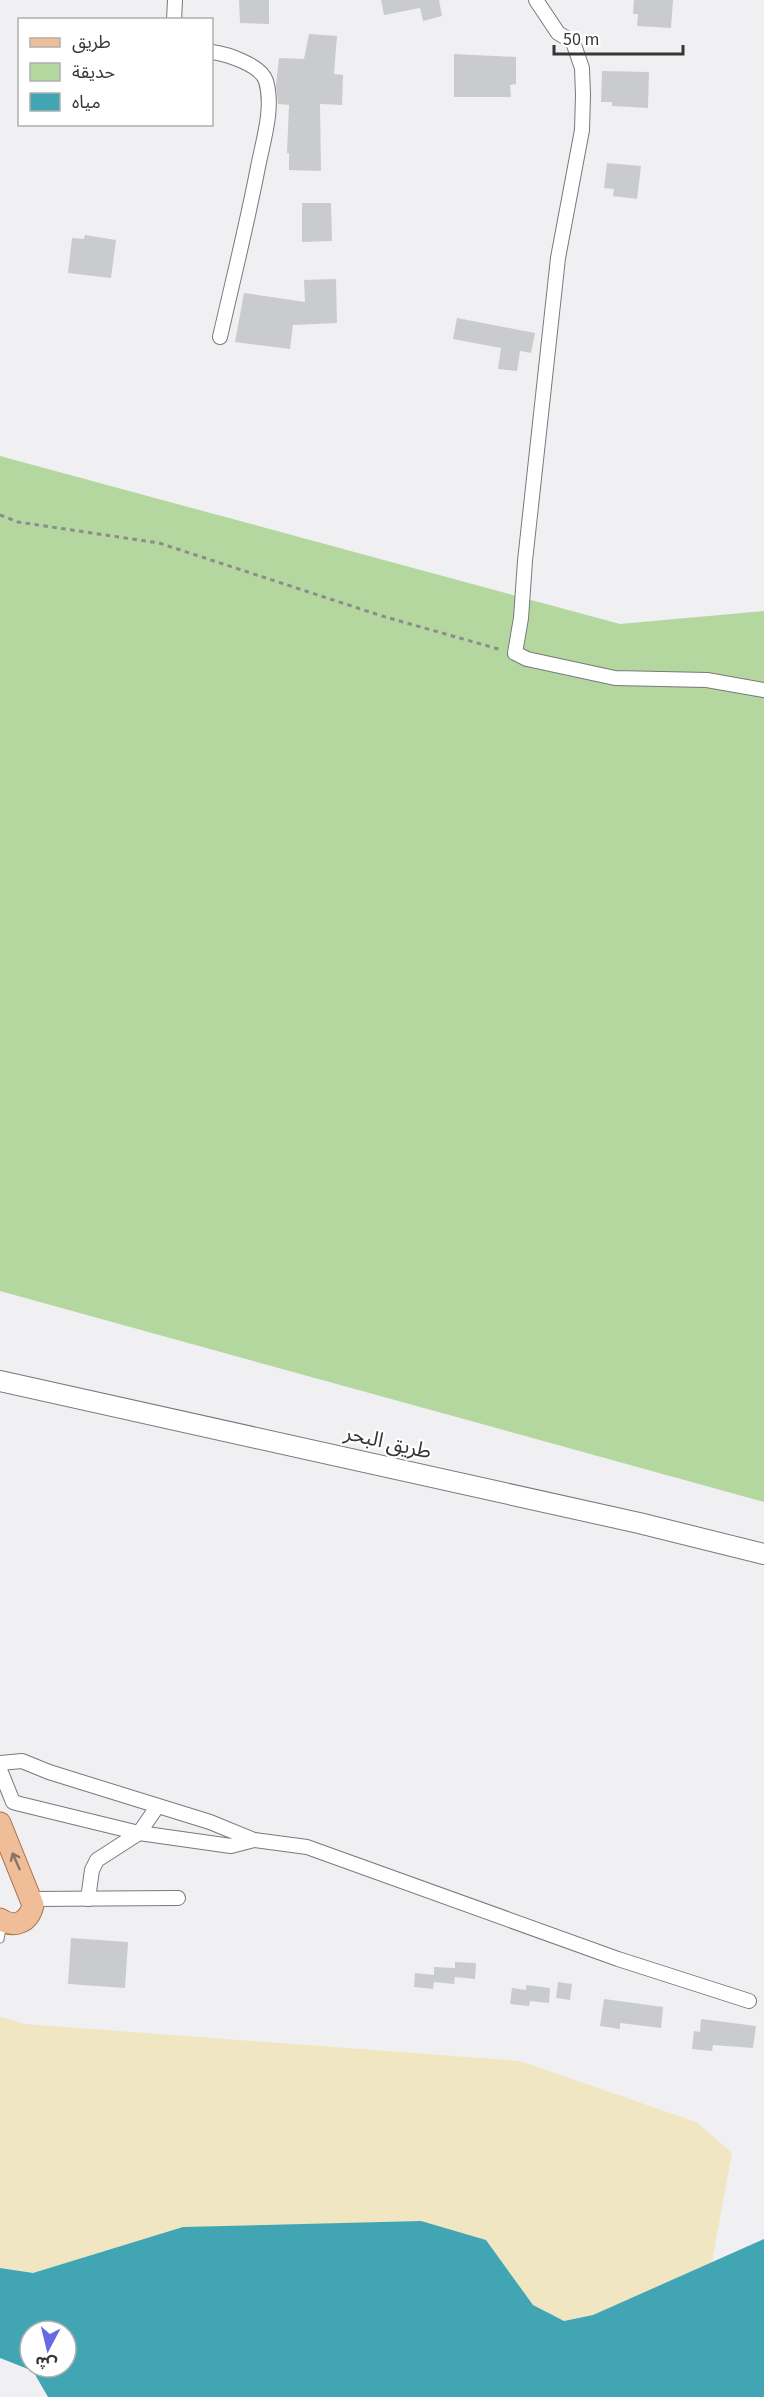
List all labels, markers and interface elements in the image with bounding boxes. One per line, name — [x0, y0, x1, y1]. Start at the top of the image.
legend — [18, 18, 213, 126]
scale bar — [554, 18, 683, 56]
text: 50 m — [563, 27, 599, 52]
text: طريق — [72, 30, 111, 55]
text: حديقة — [72, 60, 115, 85]
text: مياه — [72, 90, 101, 115]
street label: طريق البحر — [340, 1417, 435, 1467]
one-way arrow — [9, 1853, 21, 1871]
north arrow — [18, 2319, 78, 2379]
text: ش — [34, 2351, 59, 2375]

